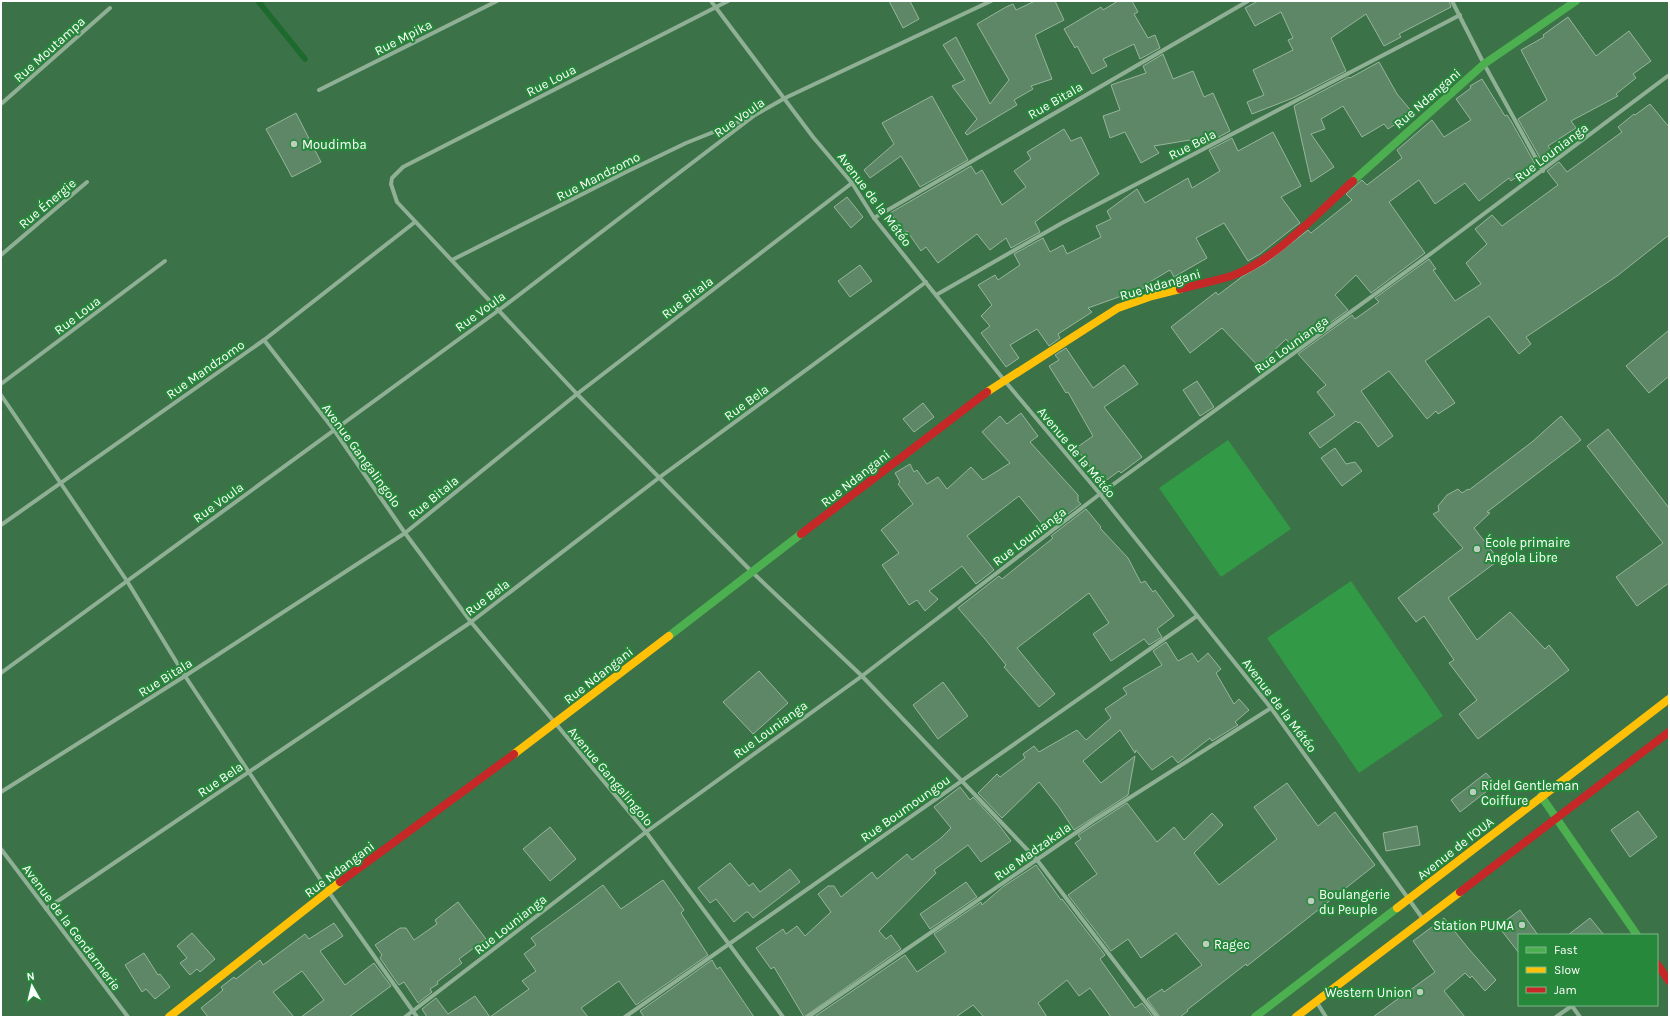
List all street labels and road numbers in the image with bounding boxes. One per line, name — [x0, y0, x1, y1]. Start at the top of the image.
street label: Rue Moutampa — [11, 14, 88, 85]
street label: Rue Mpika — [372, 17, 435, 58]
street label: Rue Loua — [524, 62, 579, 99]
street label: Rue Ndangani — [1391, 65, 1464, 131]
street label: Rue Bitala — [1025, 79, 1085, 122]
street label: Rue Voula — [711, 95, 767, 140]
street label: Rue Lounianga — [1512, 120, 1591, 185]
street label: Rue Bela — [1166, 126, 1218, 163]
street label: Rue Mandzomo — [554, 149, 643, 204]
street label: Avenue de la Météo — [834, 149, 915, 249]
street label: Rue Énergie — [14, 173, 79, 232]
street label: Rue Ndangani — [1118, 266, 1202, 303]
street label: Rue Bitala — [659, 273, 716, 322]
street label: Rue Voula — [452, 288, 508, 335]
street label: Rue Loua — [51, 293, 103, 338]
street label: Rue Lounianga — [1251, 313, 1331, 376]
street label: Rue Mandzomo — [163, 337, 247, 402]
street label: Rue Bela — [721, 381, 771, 424]
street label: Avenue Gangalingolo — [319, 401, 404, 510]
street label: Avenue de la Météo — [1034, 404, 1119, 501]
street label: Rue Ndangani — [818, 447, 893, 510]
street label: Rue Bitala — [405, 473, 462, 522]
street label: Rue Voula — [190, 479, 246, 526]
street label: Rue Lounianga — [990, 504, 1069, 569]
street label: Rue Bela — [462, 576, 512, 619]
street label: Rue Ndangani — [561, 644, 636, 707]
street label: Rue Bitala — [136, 655, 195, 700]
street label: Avenue de la Météo — [1239, 655, 1320, 755]
street label: Rue Lounianga — [730, 698, 810, 761]
street label: Avenue Gangalingolo — [565, 724, 656, 829]
street label: Rue Bela — [195, 759, 246, 800]
street label: Rue Boumoungou — [858, 772, 953, 845]
street label: Avenue de l'OUA — [1414, 814, 1497, 883]
street label: Rue Madzakala — [991, 819, 1073, 883]
street label: Rue Ndangani — [301, 838, 377, 900]
street label: Avenue de la Gendarmerie — [19, 861, 124, 993]
street label: Rue Lounianga — [471, 891, 550, 957]

